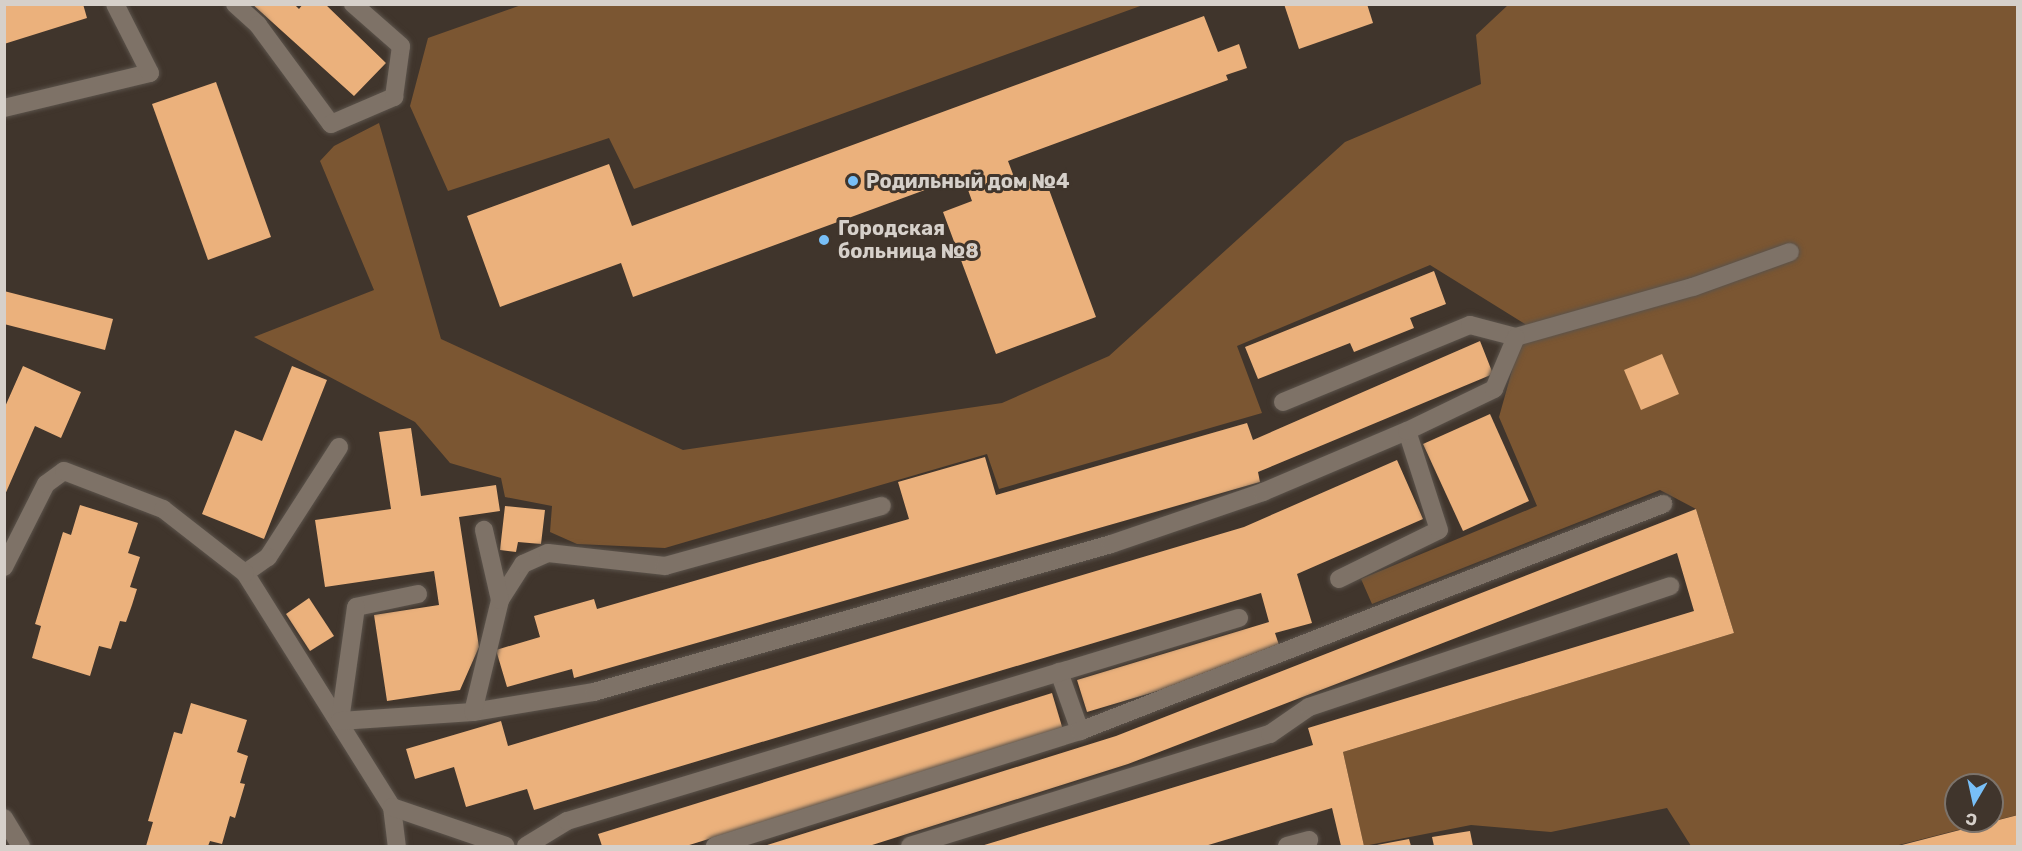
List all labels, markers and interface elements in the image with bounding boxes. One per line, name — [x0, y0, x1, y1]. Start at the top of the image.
place label: Родильный дом №4 — [866, 169, 1070, 193]
marker: Родильный дом №4 — [844, 172, 862, 190]
place label: Городская больница №8 — [838, 216, 979, 263]
marker: Городская больница №8 — [815, 231, 833, 249]
north arrow — [1944, 773, 2004, 833]
text: С — [1964, 809, 1978, 830]

